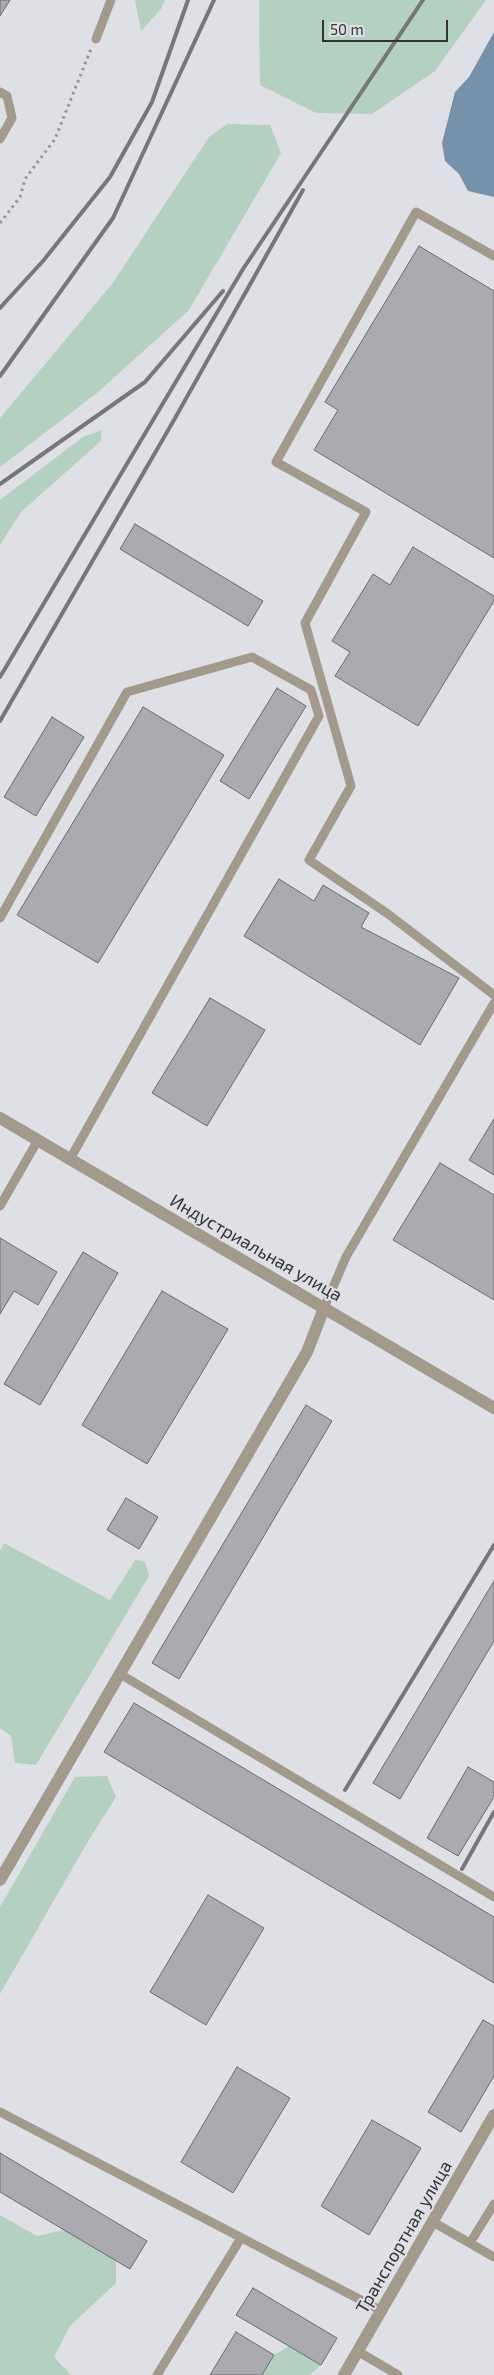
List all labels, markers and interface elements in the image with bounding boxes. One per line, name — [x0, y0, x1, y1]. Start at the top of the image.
scale bar — [324, 10, 450, 42]
text: 50 m — [330, 20, 364, 38]
street label: Индустриальная улица — [166, 1190, 346, 1306]
street label: Транспортная улица — [351, 2157, 457, 2317]

